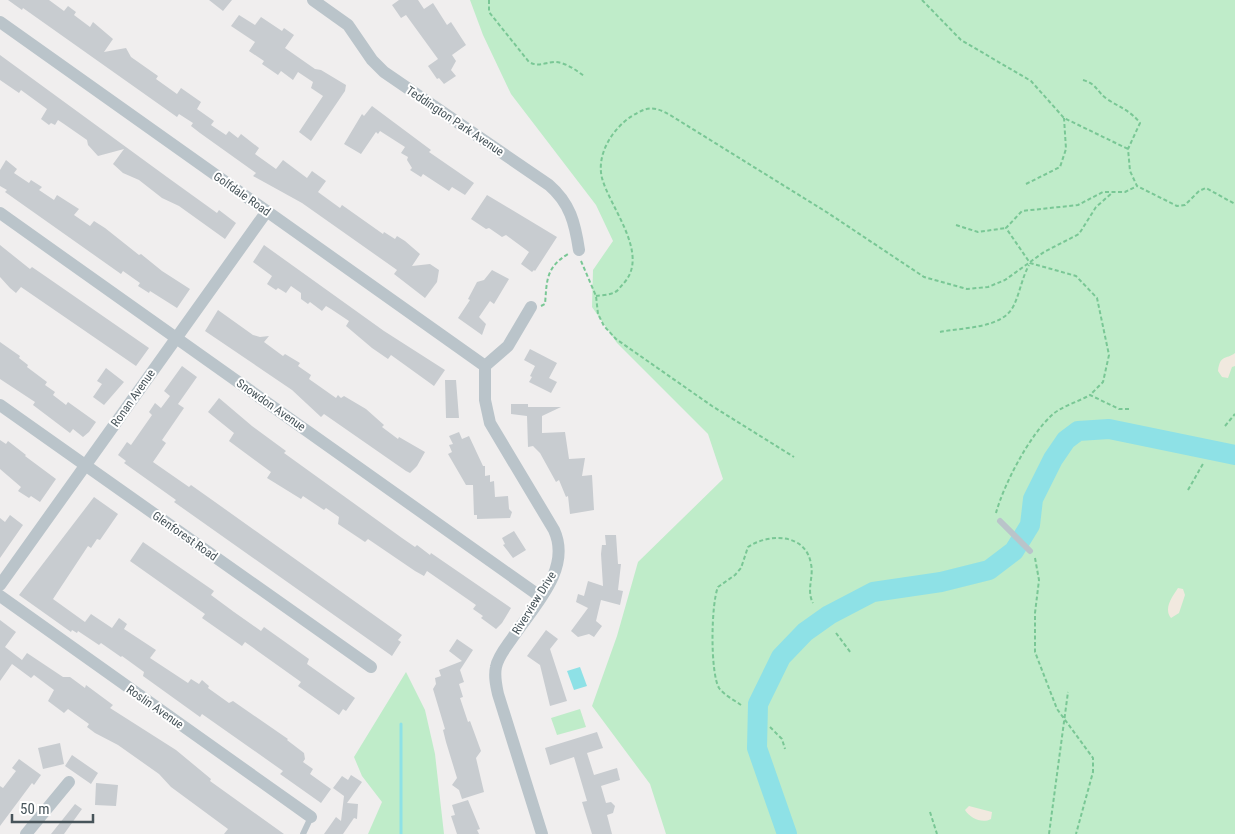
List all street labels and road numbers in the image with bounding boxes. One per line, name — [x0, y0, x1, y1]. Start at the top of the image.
street label: Teddington Park Avenue — [404, 83, 507, 159]
street label: Golfdale Road — [211, 169, 273, 219]
street label: Ronan Avenue — [108, 366, 158, 429]
street label: Snowdon Avenue — [234, 376, 308, 434]
street label: Glenforest Road — [150, 508, 220, 564]
street label: Riverview Drive — [509, 569, 559, 637]
street label: Roslin Avenue — [124, 682, 187, 732]

